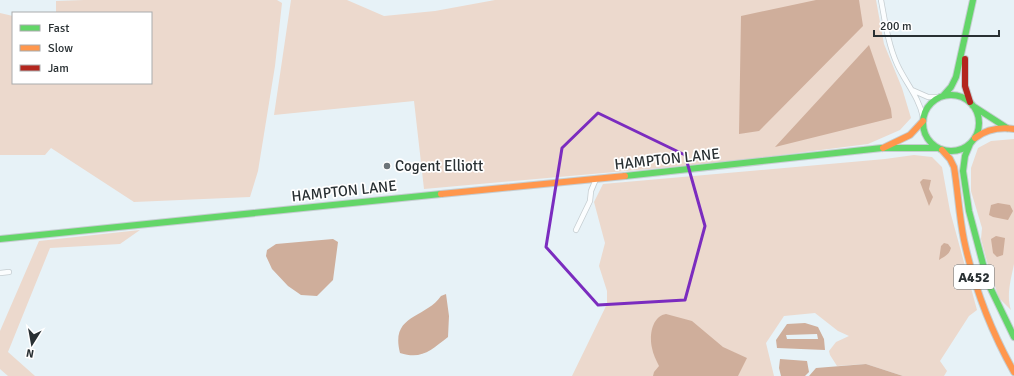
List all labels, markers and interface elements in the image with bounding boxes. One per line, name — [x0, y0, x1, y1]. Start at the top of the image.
legend — [12, 12, 152, 84]
scale bar — [874, 12, 999, 38]
text: 200 m — [880, 19, 912, 34]
text: Fast — [48, 21, 69, 36]
text: Slow — [48, 41, 73, 56]
text: Jam — [48, 61, 69, 76]
street label: HAMPTON LANE — [613, 145, 721, 173]
place label: Cogent Elliott — [395, 157, 483, 175]
marker: Cogent Elliott — [382, 161, 392, 171]
street label: HAMPTON LANE — [290, 177, 398, 205]
road number: A452 — [954, 265, 994, 289]
north arrow — [12, 324, 52, 364]
text: N — [25, 346, 35, 360]

